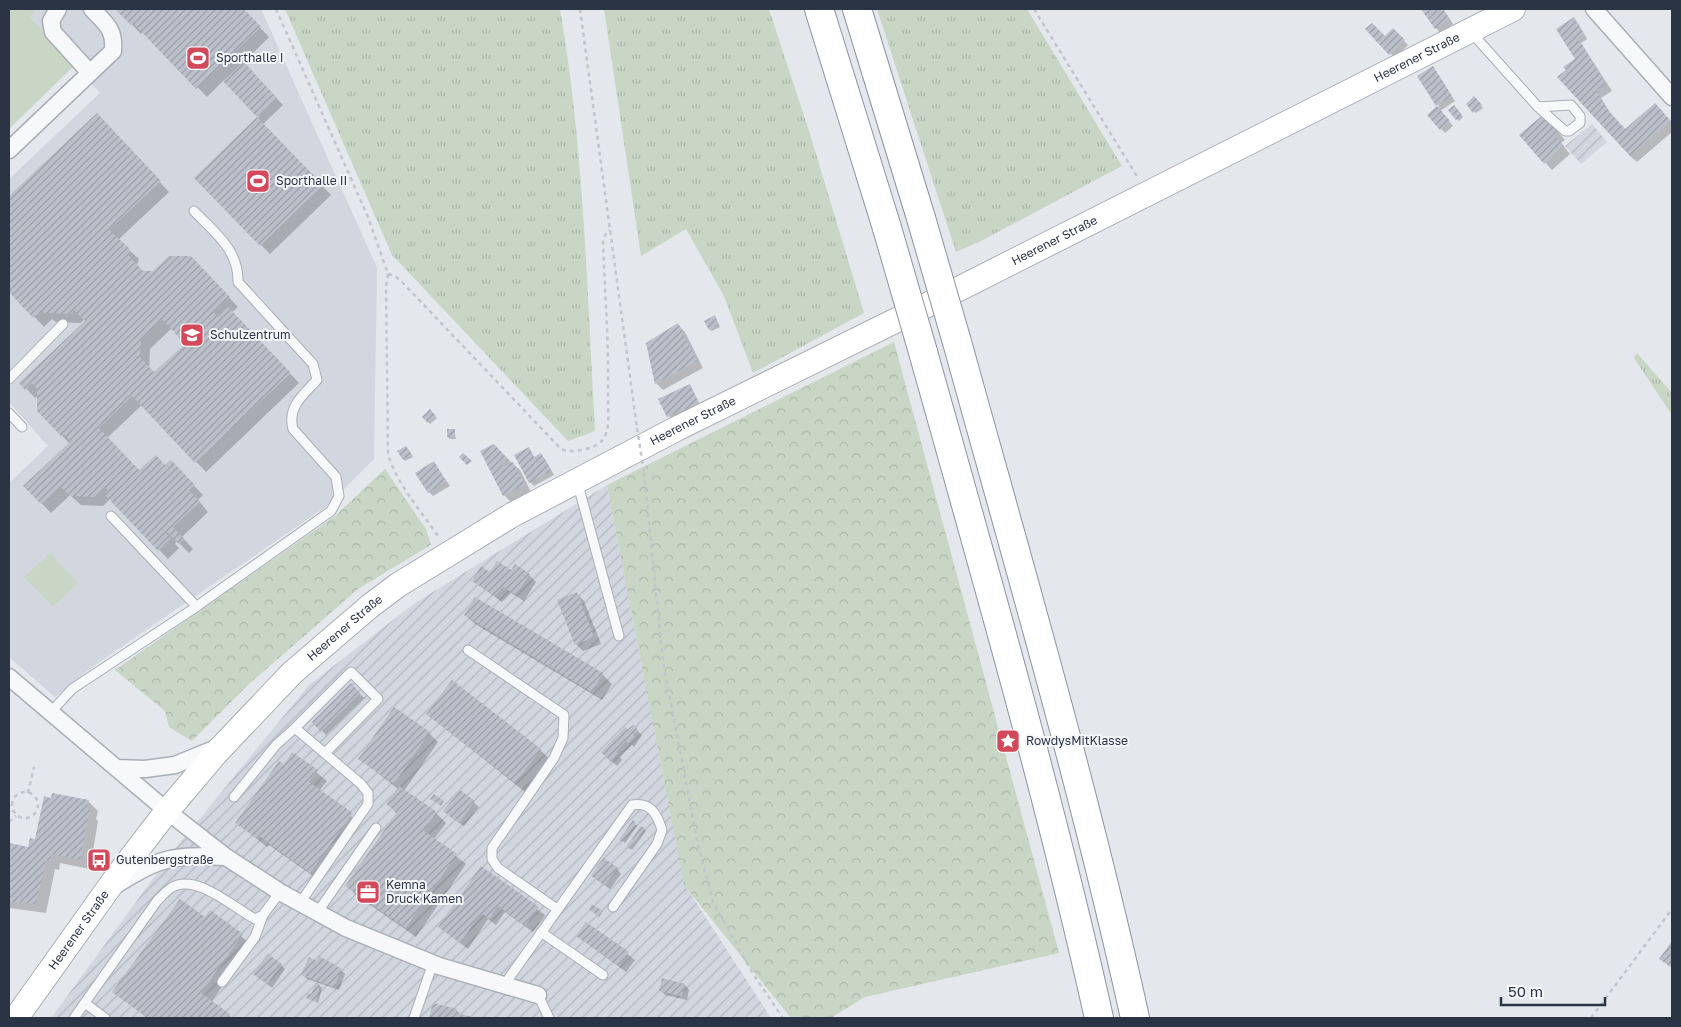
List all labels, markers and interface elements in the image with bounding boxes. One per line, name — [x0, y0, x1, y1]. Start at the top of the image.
street label: Heerener Straße — [1371, 29, 1462, 85]
sports icon: Sporthalle I — [185, 45, 211, 71]
place label: Sporthalle I — [216, 50, 283, 65]
sports icon: Sporthalle II — [245, 168, 271, 194]
place label: Sporthalle II — [276, 173, 347, 188]
street label: Heerener Straße — [1009, 212, 1100, 268]
school or university icon: Schulzentrum — [179, 322, 205, 348]
place label: Schulzentrum — [210, 327, 291, 342]
street label: Heerener Straße — [647, 393, 738, 448]
street label: Heerener Straße — [304, 591, 385, 664]
place icon: RowdysMitKlasse — [995, 728, 1021, 754]
place label: RowdysMitKlasse — [1026, 733, 1128, 748]
bus stop icon: Gutenbergstraße — [86, 847, 112, 873]
place label: Gutenbergstraße — [116, 852, 214, 867]
place label: Kemna Druck Kamen — [386, 877, 463, 906]
office icon: Kemna Druck Kamen — [355, 879, 381, 905]
street label: Heerener Straße — [45, 887, 112, 972]
scale bar — [1501, 974, 1605, 1006]
text: 50 m — [1508, 982, 1543, 1000]

